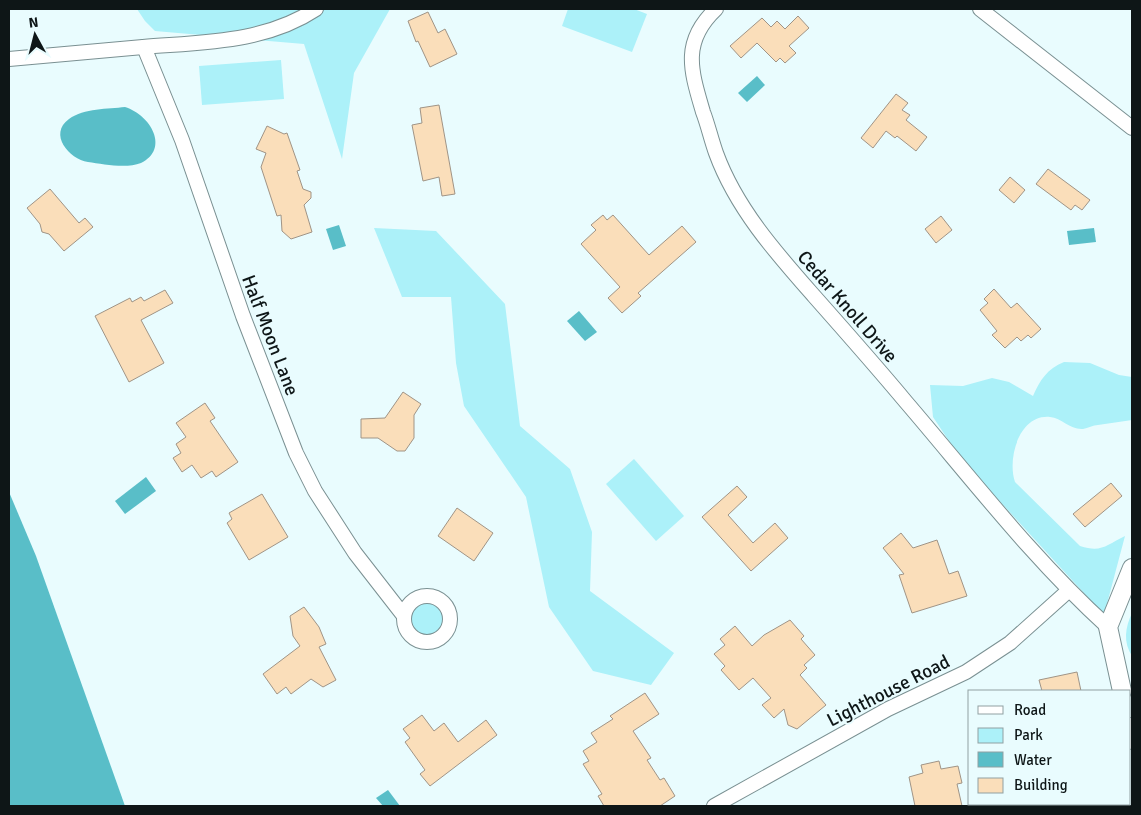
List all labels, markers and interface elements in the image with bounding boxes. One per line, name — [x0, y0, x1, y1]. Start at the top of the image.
north arrow — [10, 10, 60, 60]
text: N — [28, 14, 39, 32]
street label: Cedar Knoll Drive — [792, 246, 903, 368]
street label: Half Moon Lane — [236, 272, 304, 399]
street label: Lighthouse Road — [823, 650, 954, 732]
legend — [968, 690, 1131, 805]
text: Road — [1014, 701, 1046, 719]
text: Park — [1014, 726, 1043, 744]
text: Water — [1014, 751, 1052, 769]
text: Building — [1014, 776, 1068, 794]

